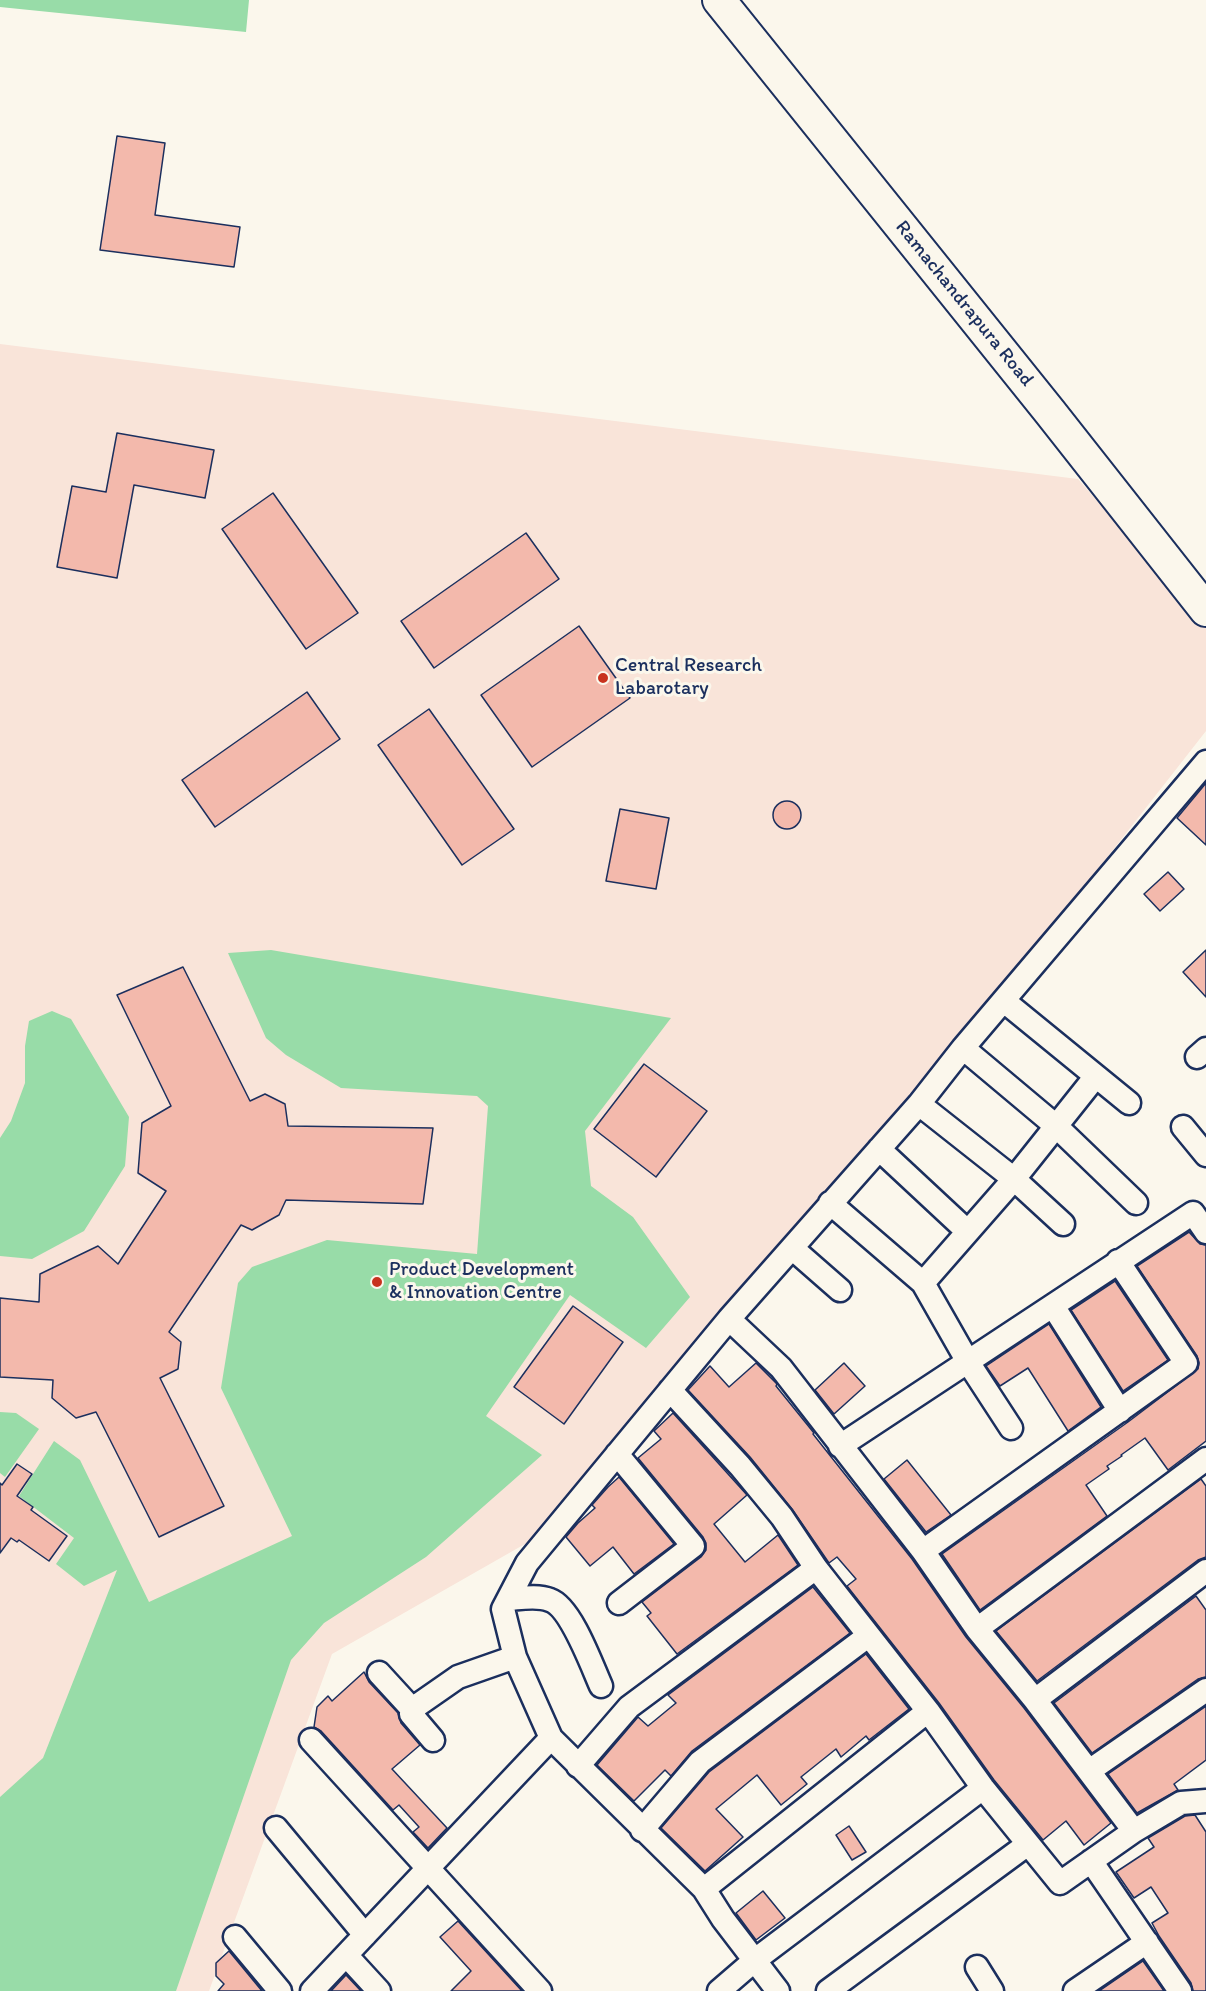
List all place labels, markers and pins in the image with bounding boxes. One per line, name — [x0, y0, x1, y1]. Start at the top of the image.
place label: Central Research Labarotary — [615, 654, 762, 701]
marker: Central Research Labarotary — [596, 671, 610, 685]
place label: Product Development & Innovation Centre — [389, 1258, 574, 1305]
marker: Product Development & Innovation Centre — [370, 1275, 384, 1289]

